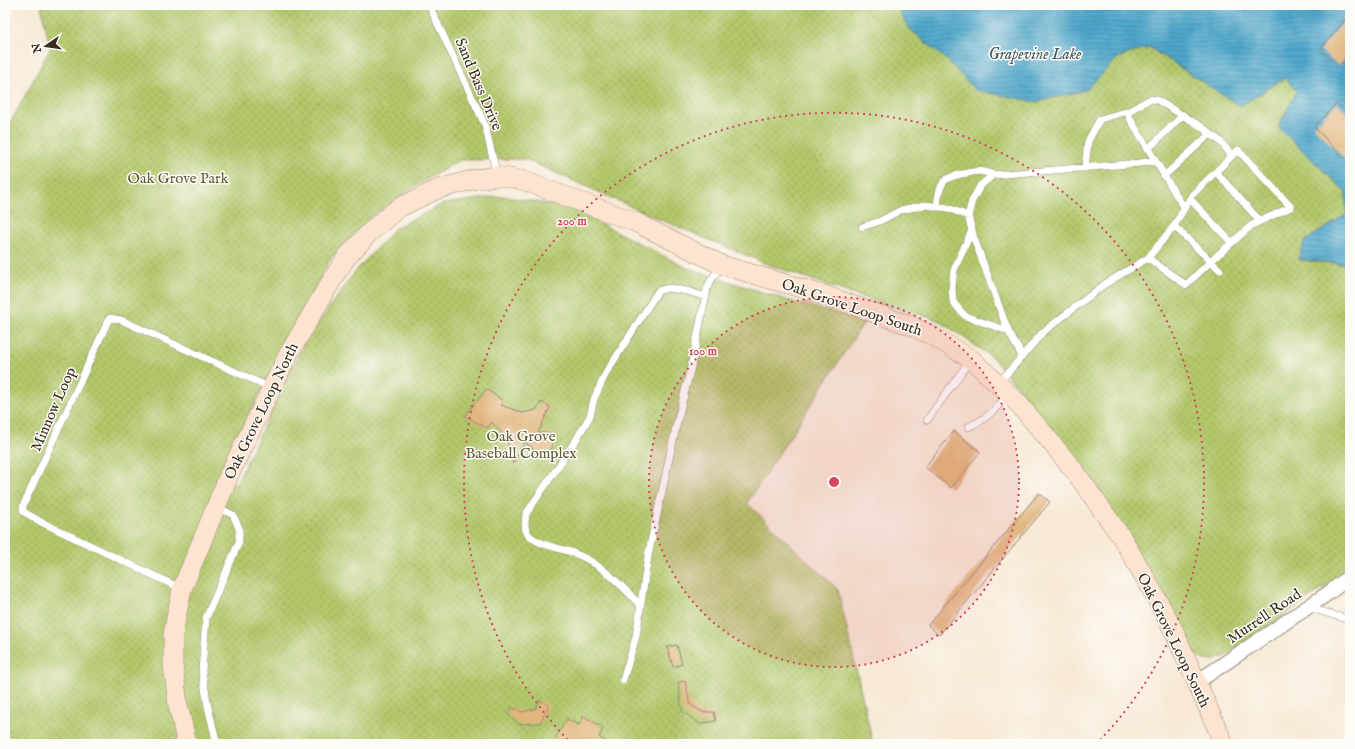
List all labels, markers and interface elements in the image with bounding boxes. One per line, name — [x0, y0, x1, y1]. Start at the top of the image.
north arrow — [26, 26, 66, 66]
street label: Sand Bass Drive — [451, 35, 507, 133]
text: N — [29, 41, 45, 55]
water label: Grapevine Lake — [989, 45, 1082, 65]
park label: Oak Grove Park — [128, 169, 229, 188]
text: 200 m — [557, 214, 587, 229]
street label: Oak Grove Loop South — [779, 275, 925, 340]
street label: Oak Grove Loop North — [220, 340, 303, 483]
text: 100 m — [689, 344, 718, 359]
street label: Minnow Loop — [26, 364, 80, 454]
park label: Oak Grove Baseball Complex — [465, 427, 577, 463]
centre of rings — [827, 475, 841, 489]
street label: Oak Grove Loop South — [1133, 570, 1214, 711]
street label: Murrell Road — [1224, 584, 1306, 648]

